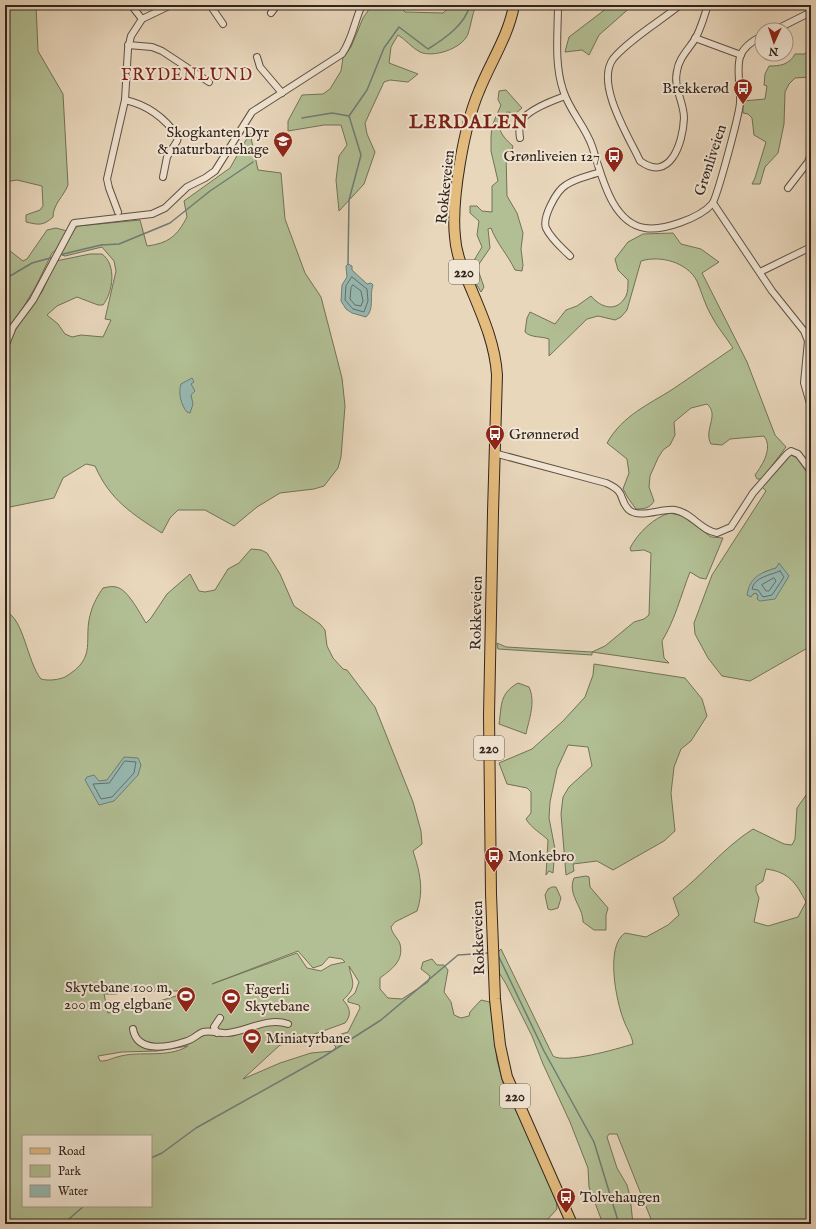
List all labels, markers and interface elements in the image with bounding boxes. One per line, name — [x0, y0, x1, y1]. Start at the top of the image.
north arrow — [754, 22, 794, 62]
text: N — [768, 44, 780, 58]
district label: FRYDENLUND — [121, 66, 253, 86]
bus stop icon: Brekkerød — [732, 77, 754, 105]
place label: Brekkerød — [662, 79, 730, 98]
district label: LERDALEN — [409, 111, 529, 135]
street label: Grønliveien — [690, 122, 731, 198]
place label: Skogkanten Dyr & naturbarnehage — [157, 123, 269, 159]
school or university icon: Skogkanten Dyr & naturbarnehage — [272, 130, 294, 158]
bus stop icon: Grønliveien 127 — [603, 145, 625, 173]
place label: Grønliveien 127 — [503, 147, 600, 166]
street label: Rokkeveien — [432, 149, 459, 225]
road number: 220 — [449, 260, 479, 284]
bus stop icon: Grønnerød — [484, 423, 506, 451]
place label: Grønnerød — [509, 425, 580, 444]
street label: Rokkeveien — [466, 576, 487, 650]
road number: 220 — [474, 736, 504, 760]
bus stop icon: Monkebro — [483, 845, 505, 873]
place label: Monkebro — [508, 847, 574, 866]
street label: Rokkeveien — [468, 900, 489, 976]
place label: Skytebane 100 m, 200 m og elgbane — [64, 978, 172, 1014]
place label: Fagerli Skytebane — [245, 980, 310, 1016]
sports icon: Skytebane 100 m, 200 m og elgbane — [175, 985, 197, 1013]
sports icon: Fagerli Skytebane — [220, 987, 242, 1015]
sports icon: Miniatyrbane — [241, 1027, 263, 1055]
place label: Miniatyrbane — [266, 1029, 350, 1048]
road number: 220 — [500, 1084, 530, 1108]
legend — [22, 1135, 152, 1207]
text: Road — [58, 1144, 86, 1159]
text: Park — [58, 1164, 81, 1179]
text: Water — [58, 1184, 89, 1199]
bus stop icon: Tolvehaugen — [555, 1186, 577, 1214]
place label: Tolvehaugen — [580, 1188, 660, 1207]

